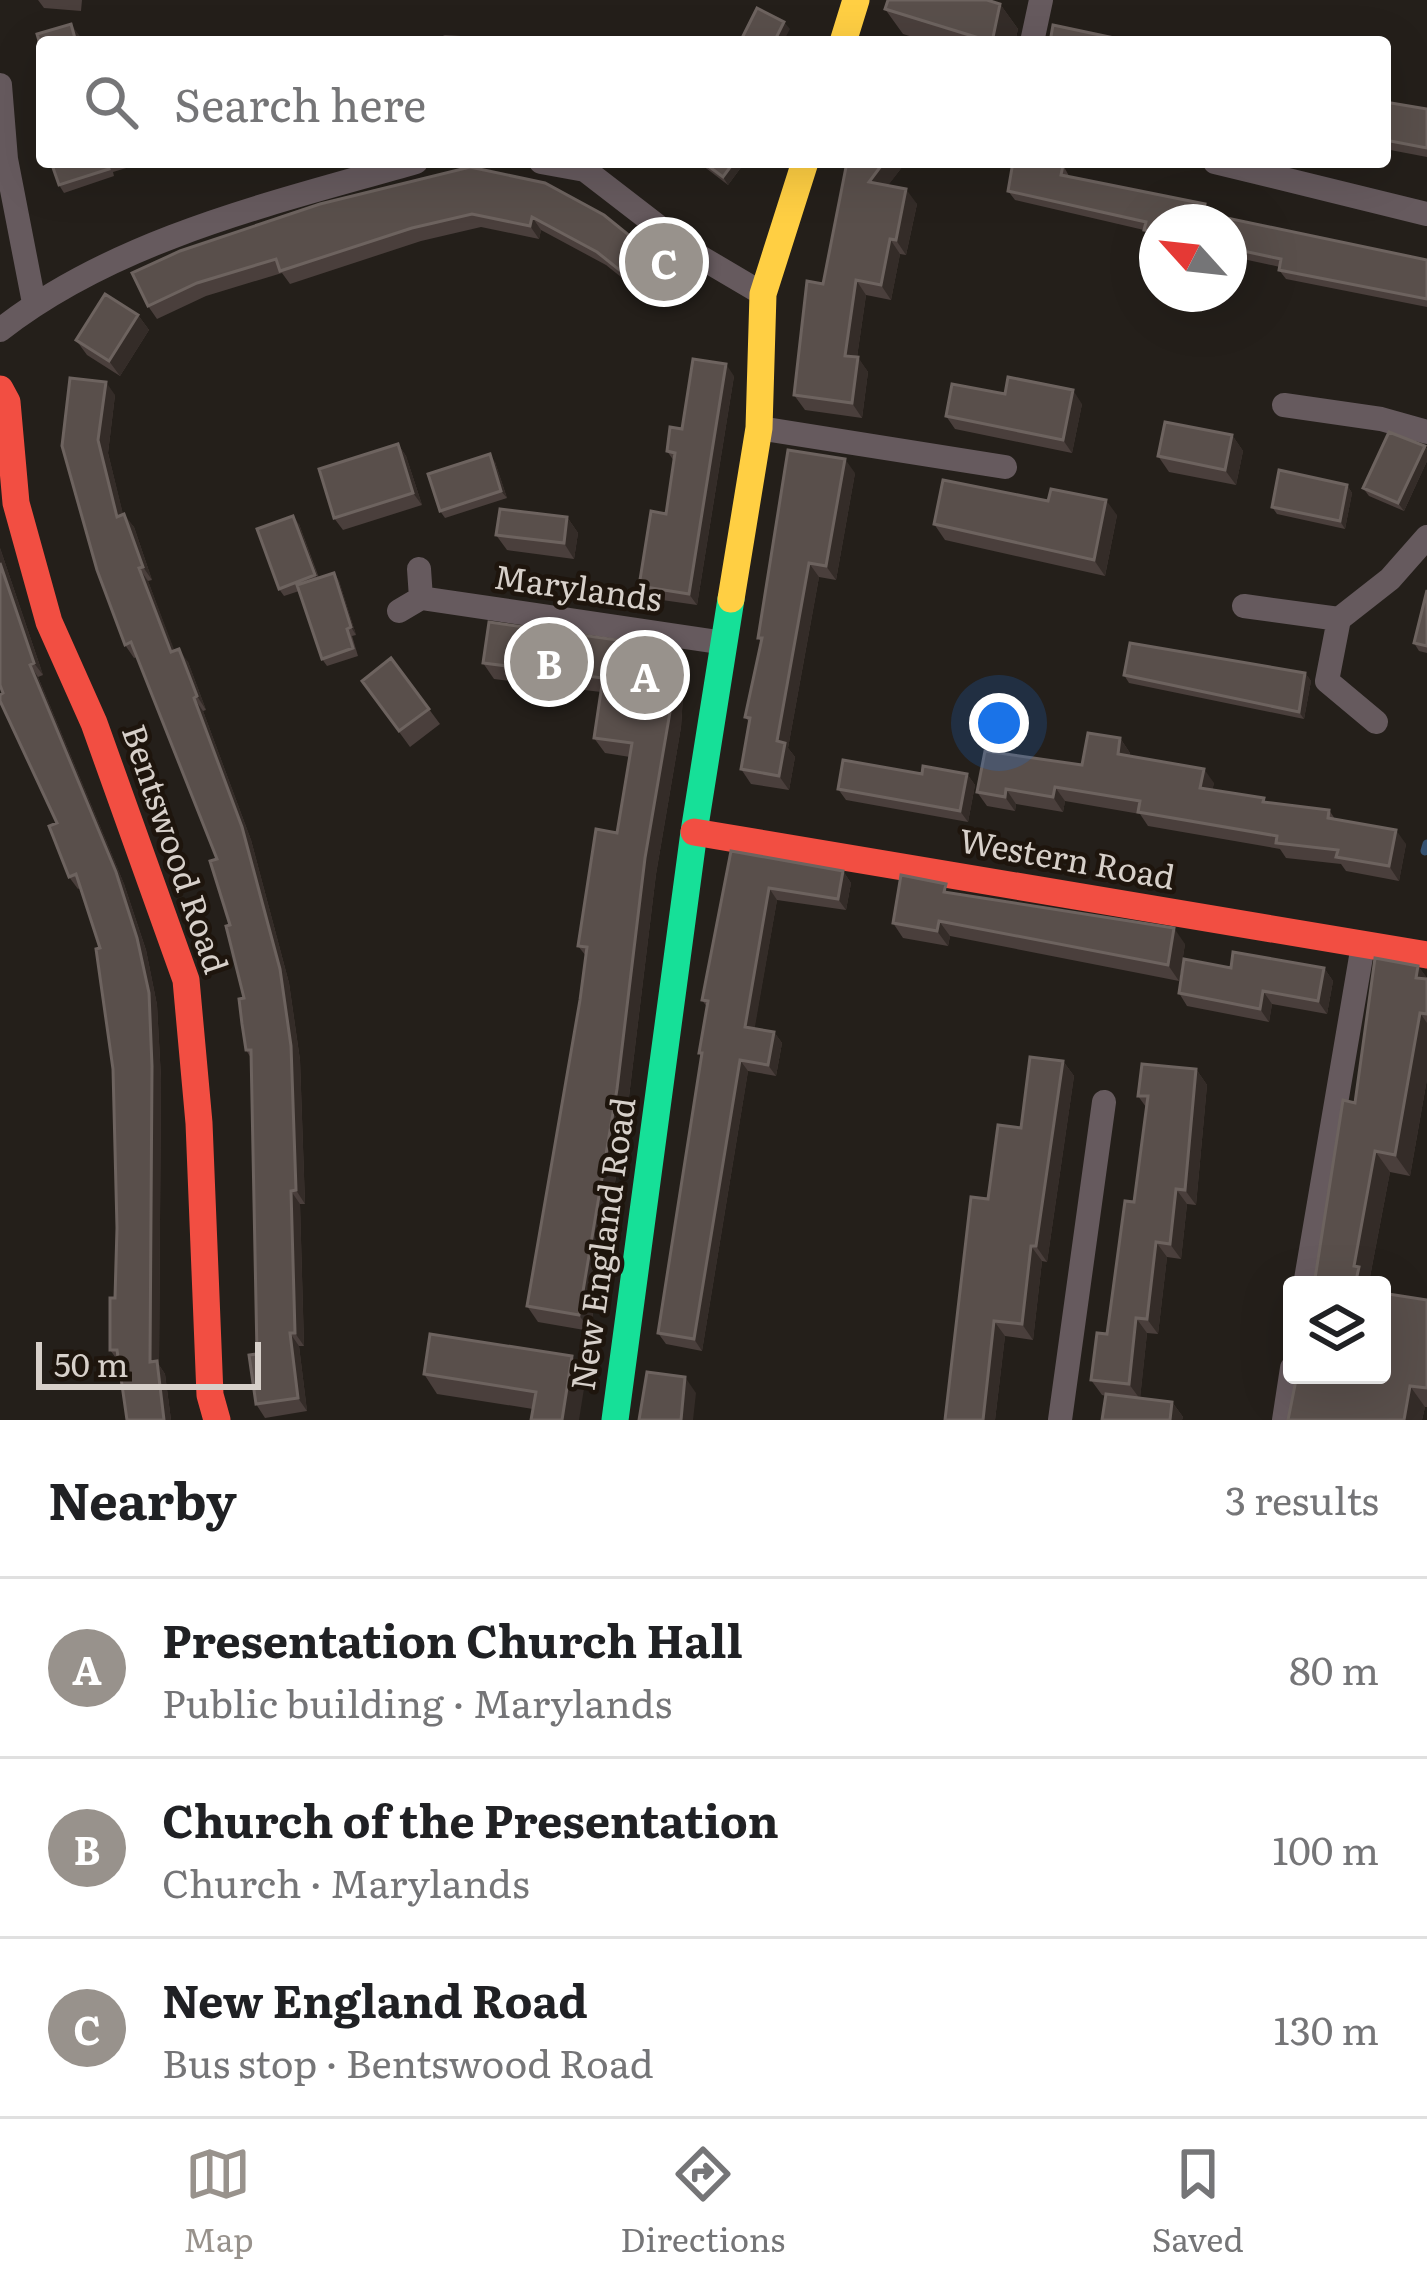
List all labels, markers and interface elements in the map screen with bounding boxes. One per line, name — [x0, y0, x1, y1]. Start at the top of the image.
search box — [36, 36, 1391, 168]
icon: search — [78, 69, 144, 135]
text: Search here — [174, 69, 426, 136]
north arrow — [1139, 204, 1247, 312]
pin: C — [625, 217, 703, 307]
street label: Marylands — [491, 550, 665, 622]
pin: B — [510, 617, 588, 707]
pin: A — [606, 630, 684, 720]
your location — [969, 693, 1029, 753]
street label: Bentswood Road — [112, 717, 243, 979]
street label: Western Road — [956, 813, 1179, 900]
street label: New England Road — [556, 1094, 645, 1393]
map controls — [1283, 1276, 1391, 1384]
button: layers — [1283, 1276, 1391, 1384]
scale bar — [36, 1336, 261, 1389]
text: 50 m — [54, 1338, 128, 1387]
text: Nearby — [48, 1460, 237, 1536]
text: 3 results — [1225, 1469, 1379, 1527]
text: Presentation Church Hall — [162, 1605, 743, 1672]
text: A — [72, 1639, 102, 1697]
text: 80 m — [1289, 1639, 1379, 1697]
text: Public building · Marylands — [162, 1672, 672, 1730]
text: Church of the Presentation — [162, 1785, 779, 1852]
text: B — [74, 1819, 100, 1877]
text: 100 m — [1272, 1819, 1379, 1877]
text: Church · Marylands — [162, 1852, 530, 1910]
text: New England Road — [162, 1965, 588, 2032]
text: C — [73, 1999, 101, 2057]
text: 130 m — [1274, 1999, 1379, 2057]
text: Bus stop · Bentswood Road — [162, 2032, 654, 2090]
tab: Map — [183, 2141, 254, 2262]
tab: Directions — [620, 2141, 785, 2262]
tab: Saved — [1152, 2141, 1244, 2262]

